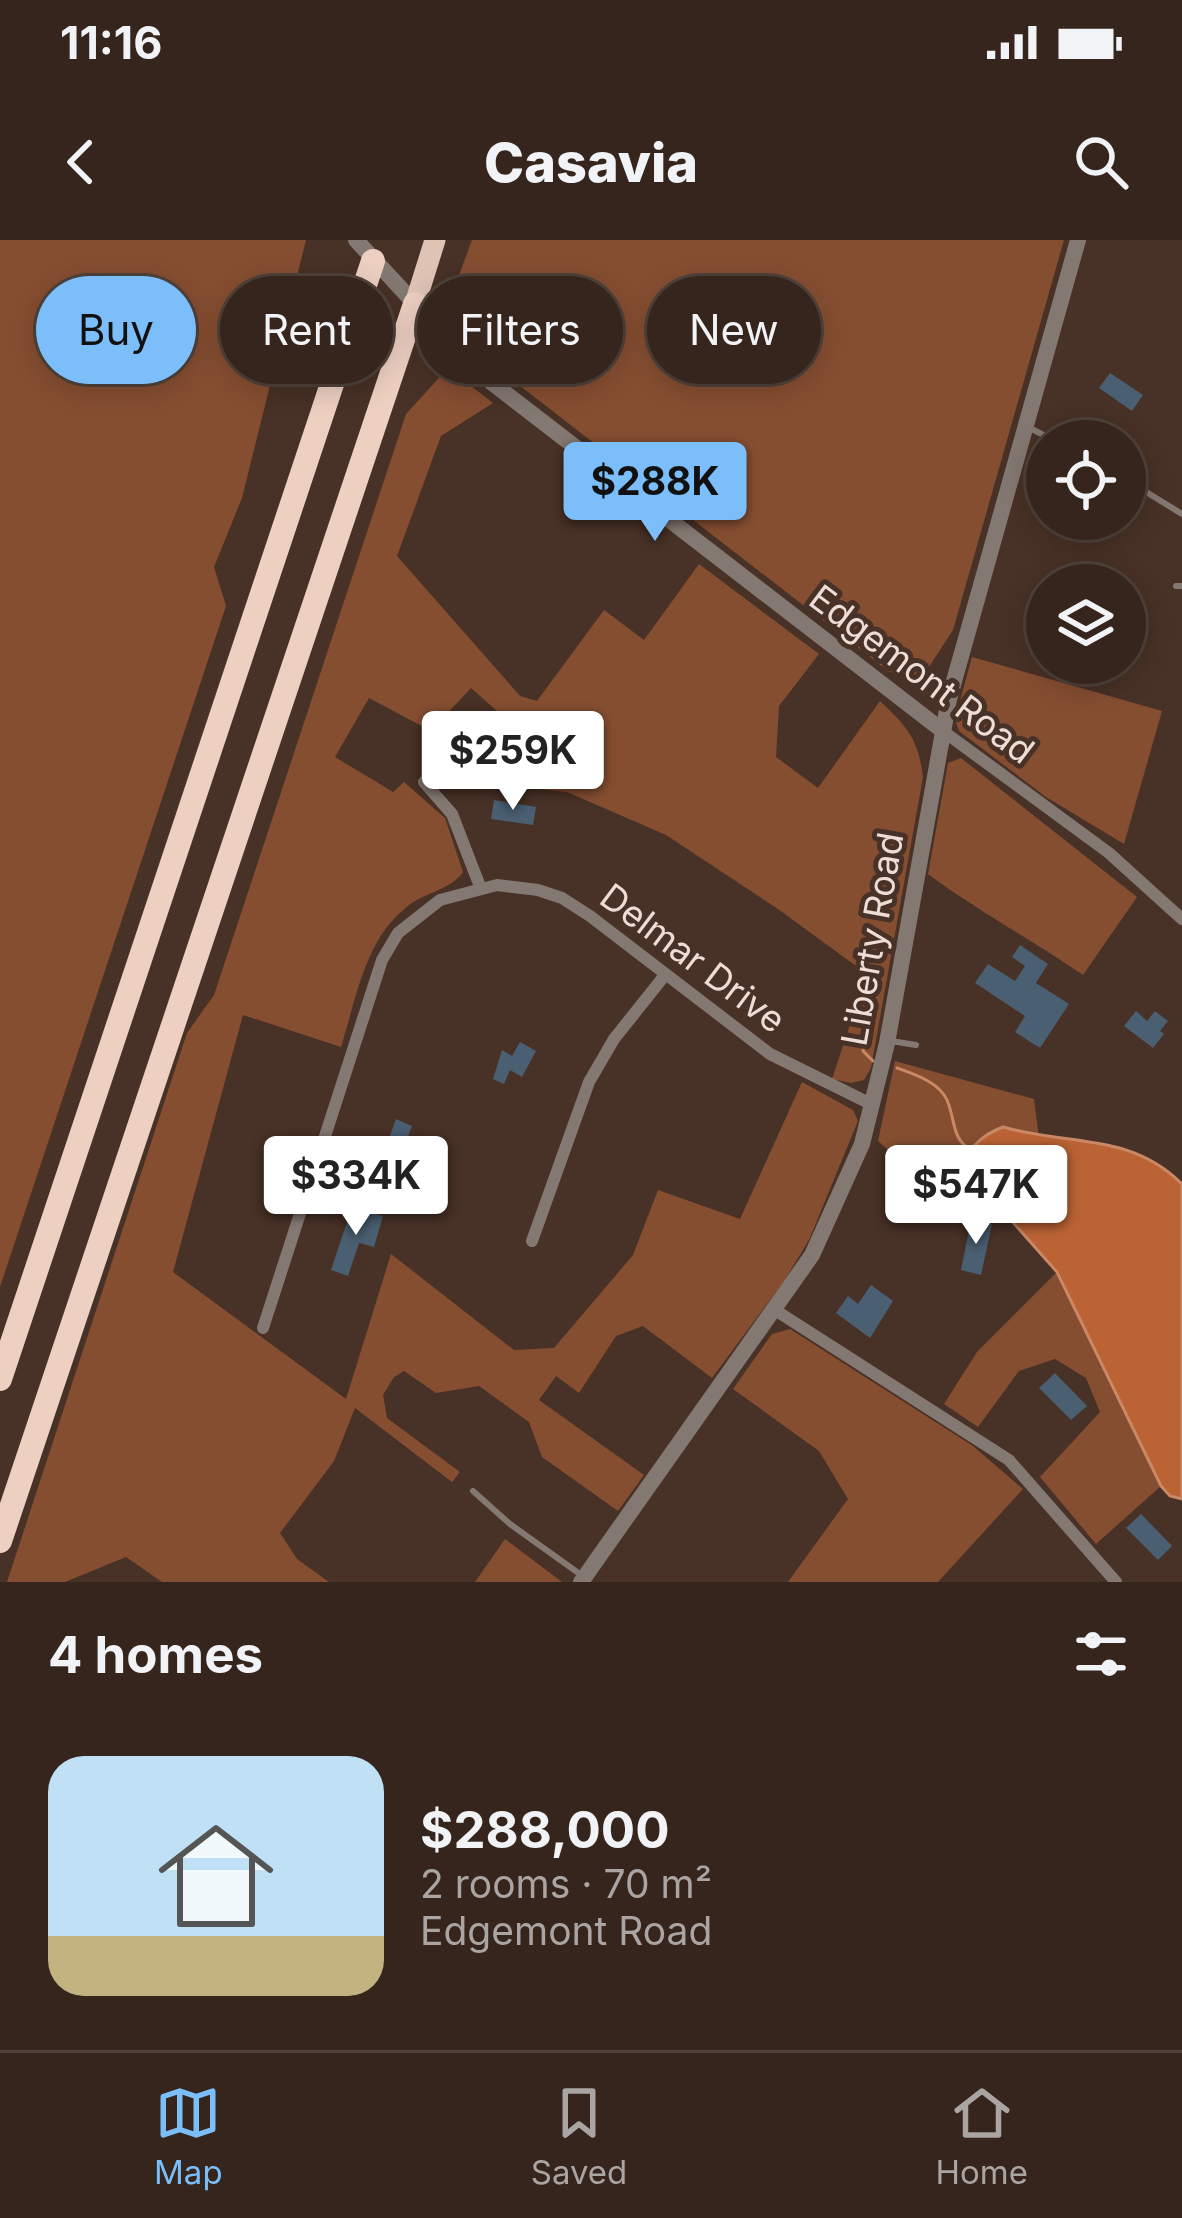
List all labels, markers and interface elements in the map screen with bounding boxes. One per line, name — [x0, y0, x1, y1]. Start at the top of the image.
text: 11:16 — [60, 15, 162, 70]
icon: back — [48, 129, 114, 195]
icon: search — [1068, 129, 1134, 195]
text: Casavia — [484, 130, 698, 195]
chip: Buy — [36, 276, 196, 384]
chip: Rent — [220, 276, 393, 384]
chip: Filters — [417, 276, 623, 384]
chip: New — [647, 276, 821, 384]
map controls — [1026, 420, 1146, 684]
button: locate — [1026, 420, 1146, 540]
pin: $288K — [571, 442, 739, 544]
text: $288K — [591, 457, 719, 504]
button: layers — [1026, 564, 1146, 684]
street label: Edgemont Road — [801, 575, 1043, 773]
pin: $259K — [429, 711, 597, 813]
text: $259K — [449, 726, 577, 773]
street label: Liberty Road — [832, 829, 912, 1049]
street label: Delmar Drive — [592, 874, 794, 1042]
pin: $334K — [272, 1136, 440, 1238]
pin: $547K — [892, 1145, 1060, 1247]
text: $334K — [291, 1151, 421, 1198]
text: $547K — [912, 1160, 1040, 1207]
icon: filters — [1068, 1621, 1134, 1687]
text: 4 homes — [48, 1624, 263, 1685]
text: $288,000 — [420, 1799, 670, 1860]
icon: home — [144, 1804, 288, 1948]
text: 2 rooms · 70 m² — [420, 1860, 712, 1907]
text: Edgemont Road — [420, 1907, 712, 1954]
tab: Map — [154, 2080, 223, 2192]
tab: Saved — [531, 2080, 627, 2192]
tab: Home — [935, 2080, 1028, 2192]

